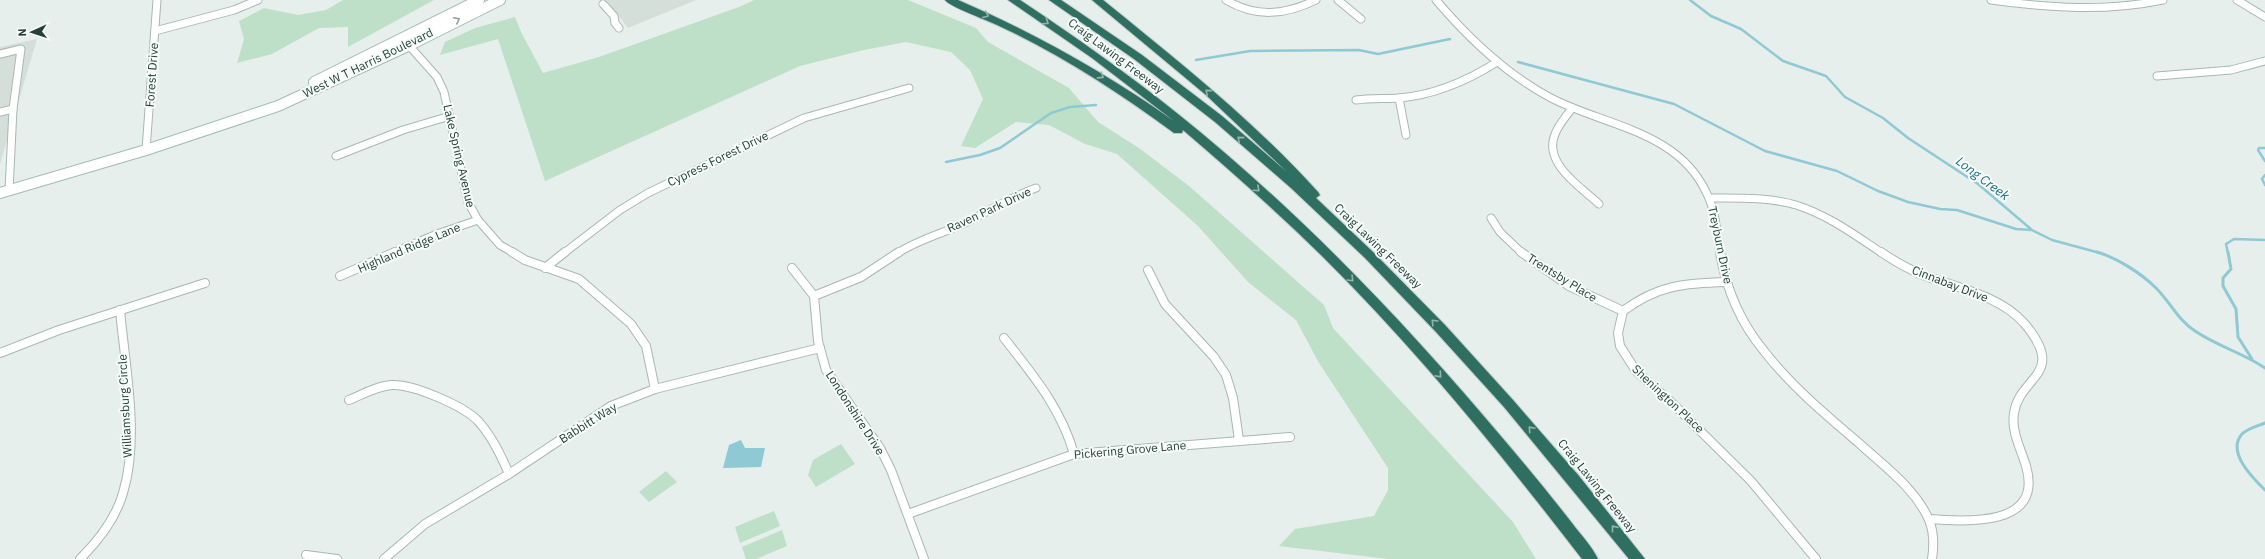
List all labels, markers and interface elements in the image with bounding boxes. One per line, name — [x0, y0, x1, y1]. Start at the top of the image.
one-way arrow — [982, 10, 990, 18]
north arrow — [12, 12, 52, 52]
street label: Craig Lawing Freeway — [1065, 15, 1167, 97]
one-way arrow — [453, 17, 460, 25]
one-way arrow — [1042, 17, 1049, 24]
street label: West W T Harris Boulevard — [300, 24, 435, 101]
text: N — [15, 28, 29, 37]
street label: Forest Drive — [142, 42, 161, 108]
one-way arrow — [1097, 71, 1104, 79]
one-way arrow — [1205, 89, 1213, 97]
street label: Lake Spring Avenue — [440, 103, 479, 209]
street label: Cypress Forest Drive — [665, 127, 771, 190]
one-way arrow — [1238, 136, 1245, 143]
water label: Long Creek — [1953, 153, 2013, 204]
street label: Raven Park Drive — [944, 183, 1034, 236]
one-way arrow — [1252, 185, 1260, 192]
street label: Craig Lawing Freeway — [1331, 200, 1425, 291]
street label: Treyburn Drive — [1705, 205, 1736, 285]
street label: Highland Ridge Lane — [355, 219, 463, 276]
street label: Trentsby Place — [1525, 250, 1600, 305]
street label: Cinnabay Drive — [1910, 262, 1991, 305]
one-way arrow — [1346, 274, 1354, 282]
one-way arrow — [1431, 319, 1439, 327]
street label: Williamsburg Circle — [114, 353, 135, 458]
street label: Shenington Place — [1629, 361, 1708, 436]
street label: Londonshire Drive — [823, 368, 888, 458]
one-way arrow — [1435, 370, 1442, 377]
street label: Babbitt Way — [556, 399, 619, 446]
one-way arrow — [1528, 426, 1535, 433]
street label: Craig Lawing Freeway — [1555, 436, 1640, 536]
street label: Pickering Grove Lane — [1073, 437, 1187, 462]
one-way arrow — [1611, 526, 1618, 533]

